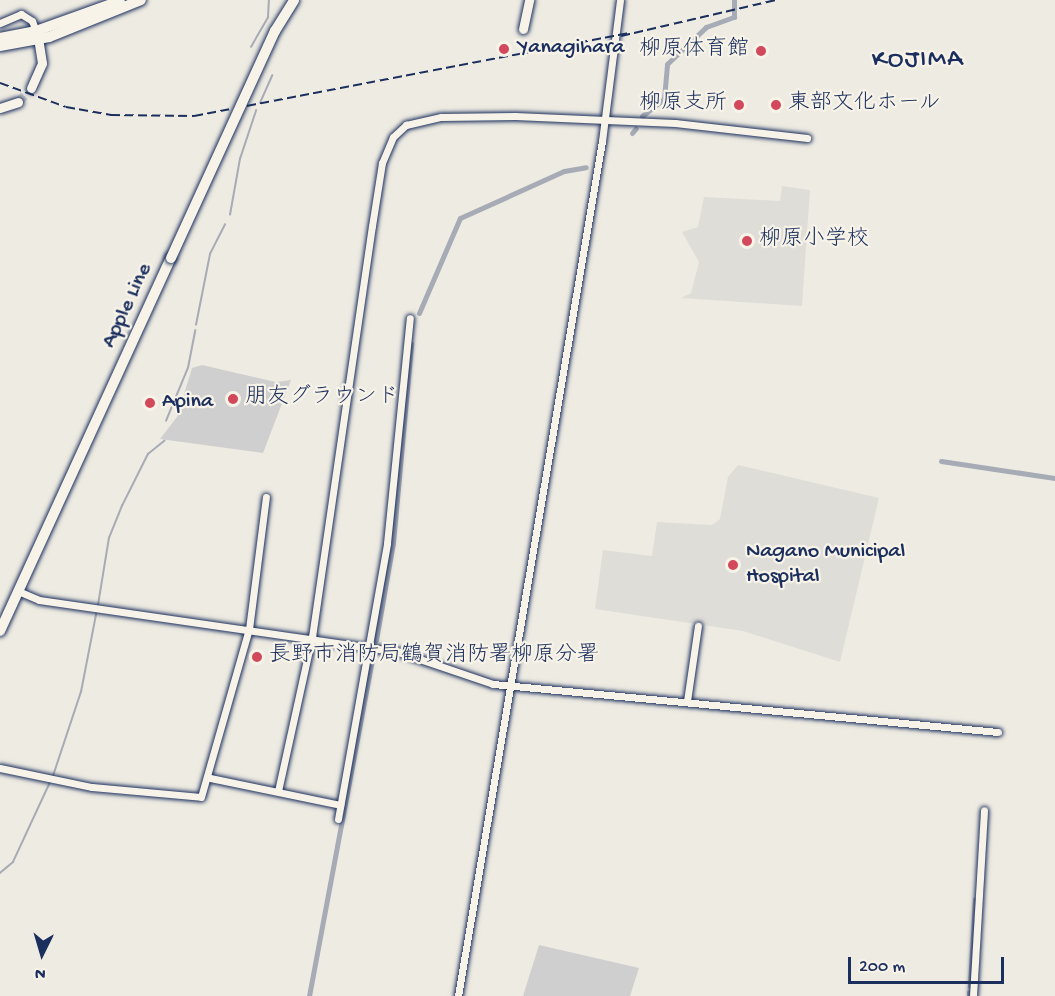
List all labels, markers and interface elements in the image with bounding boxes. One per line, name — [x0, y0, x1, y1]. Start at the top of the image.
place label: Yanagihara — [518, 36, 624, 62]
place label: 柳原体育館 — [639, 38, 749, 64]
marker: Yanagihara — [495, 40, 513, 58]
marker: 柳原体育館 — [754, 44, 768, 58]
district label: KOJIMA — [872, 45, 964, 77]
place label: 柳原支所 — [639, 92, 727, 118]
place label: 東部文化ホール — [788, 92, 942, 118]
marker: 柳原支所 — [732, 98, 746, 112]
marker: 東部文化ホール — [769, 98, 783, 112]
place label: 柳原小学校 — [759, 228, 869, 254]
marker: 柳原小学校 — [740, 234, 754, 248]
street label: Apple Line — [97, 259, 159, 353]
place label: 朋友グラウンド — [245, 386, 399, 412]
place label: Apina — [162, 390, 213, 416]
marker: 朋友グラウンド — [226, 392, 240, 406]
marker: Apina — [143, 396, 157, 410]
place label: Nagano Municipal Hospital — [746, 539, 905, 590]
marker: Nagano Municipal Hospital — [724, 556, 742, 574]
place label: 長野市消防局鶴賀消防署柳原分署 — [269, 644, 599, 670]
marker: 長野市消防局鶴賀消防署柳原分署 — [250, 650, 264, 664]
north arrow — [12, 924, 72, 984]
scale bar — [851, 945, 1007, 983]
text: 200 m — [859, 957, 905, 978]
text: N — [34, 963, 46, 982]

